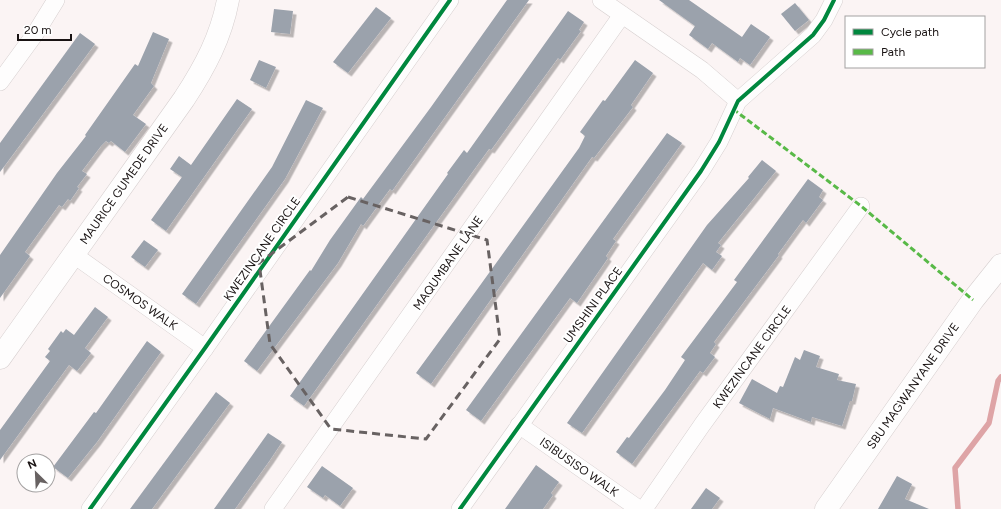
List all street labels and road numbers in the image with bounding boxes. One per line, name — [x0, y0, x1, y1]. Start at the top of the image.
street label: MAURICE GUMEDE DRIVE — [77, 121, 171, 247]
street label: KWEZINCANE CIRCLE — [221, 194, 303, 304]
street label: MAQUMBANE LANE — [410, 213, 486, 313]
street label: UMSHINI PLACE — [561, 264, 625, 346]
street label: COSMOS WALK — [100, 271, 181, 333]
street label: KWEZINCANE CIRCLE — [710, 303, 794, 411]
street label: SBU MAGWANYANE DRIVE — [864, 320, 962, 452]
street label: ISIBUSISO WALK — [537, 435, 622, 500]

